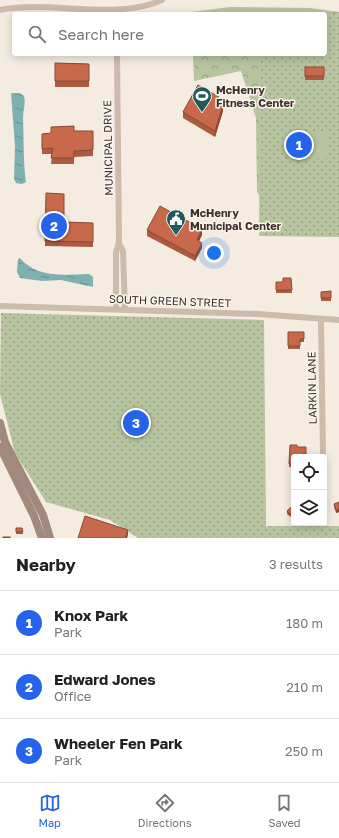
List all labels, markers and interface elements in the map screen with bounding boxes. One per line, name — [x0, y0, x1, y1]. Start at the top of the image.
search box — [12, 12, 327, 56]
icon: search — [26, 23, 48, 45]
text: Search here — [58, 25, 144, 43]
place label: McHenry Fitness Center — [216, 83, 295, 109]
sports icon: McHenry Fitness Center — [191, 85, 213, 113]
street label: MUNICIPAL DRIVE — [100, 100, 115, 196]
pin: 1 — [286, 130, 312, 160]
place label: McHenry Municipal Center — [190, 206, 282, 232]
public building icon: McHenry Municipal Center — [165, 208, 187, 236]
pin: 2 — [41, 211, 67, 241]
your location — [204, 243, 224, 263]
street label: SOUTH GREEN STREET — [109, 292, 232, 309]
street label: LARKIN LANE — [304, 351, 319, 424]
pin: 3 — [123, 408, 149, 438]
map controls — [291, 454, 327, 526]
button: locate — [291, 454, 327, 490]
button: layers — [291, 490, 327, 526]
text: Nearby — [16, 554, 76, 575]
text: 3 results — [269, 556, 323, 572]
text: Knox Park — [54, 606, 128, 624]
text: 1 — [26, 615, 32, 631]
text: 180 m — [286, 615, 323, 631]
text: Park — [54, 624, 82, 640]
text: Edward Jones — [54, 670, 156, 688]
text: 2 — [25, 679, 33, 695]
text: 210 m — [286, 679, 323, 695]
text: Office — [54, 688, 91, 704]
text: Wheeler Fen Park — [54, 734, 183, 752]
text: 3 — [25, 743, 33, 759]
text: 250 m — [285, 743, 323, 759]
text: Park — [54, 752, 82, 768]
tab: Map — [38, 792, 61, 829]
tab: Directions — [138, 792, 192, 829]
tab: Saved — [268, 792, 301, 829]

